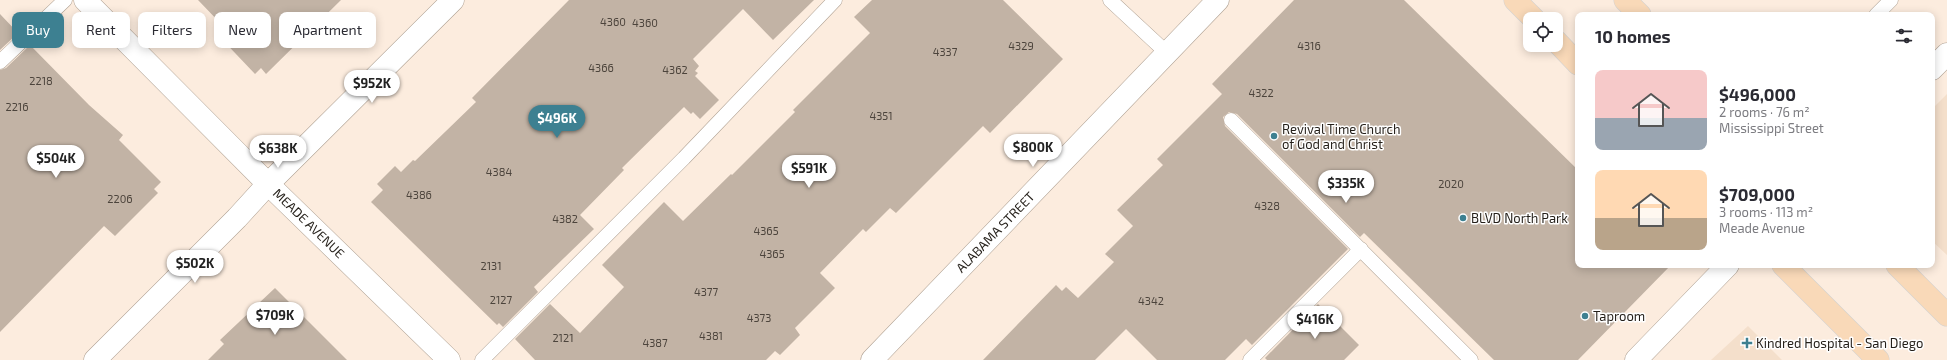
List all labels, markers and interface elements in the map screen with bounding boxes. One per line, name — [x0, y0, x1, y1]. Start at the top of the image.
chip: Buy — [12, 12, 64, 48]
chip: Rent — [72, 12, 130, 48]
chip: Filters — [138, 12, 206, 48]
chip: New — [214, 12, 271, 48]
chip: Apartment — [279, 12, 376, 48]
map controls — [1523, 12, 1563, 52]
button: locate — [1523, 12, 1563, 52]
house number: 4360 — [600, 15, 626, 28]
house number: 4360 — [632, 16, 658, 29]
icon: filters — [1893, 25, 1915, 47]
text: 10 homes — [1595, 26, 1671, 46]
house number: 4329 — [1008, 39, 1034, 52]
house number: 4316 — [1297, 39, 1321, 52]
house number: 4337 — [933, 45, 958, 58]
house number: 4366 — [588, 61, 614, 74]
house number: 4362 — [662, 63, 688, 76]
pin: $952K — [344, 70, 400, 104]
house number: 2218 — [29, 74, 53, 87]
text: $952K — [353, 75, 391, 91]
text: $496,000 — [1719, 84, 1796, 104]
house number: 4322 — [1248, 86, 1274, 99]
icon: home — [1627, 86, 1675, 134]
house number: 2216 — [5, 100, 29, 113]
text: 2 rooms · 76 m² — [1719, 104, 1810, 120]
pin: $496K — [529, 105, 585, 139]
house number: 4351 — [869, 109, 893, 122]
text: $496K — [537, 110, 577, 126]
text: Mississippi Street — [1719, 120, 1824, 136]
place label: Revival Time Church of God and Christ — [1282, 121, 1401, 152]
marker: Revival Time Church of God and Christ — [1269, 131, 1279, 141]
pin: $800K — [1005, 134, 1061, 168]
pin: $638K — [250, 135, 306, 169]
text: $800K — [1013, 139, 1053, 155]
text: $638K — [259, 140, 297, 156]
pin: $504K — [28, 145, 84, 179]
text: $504K — [36, 150, 76, 166]
pin: $591K — [781, 155, 837, 189]
text: $591K — [791, 160, 827, 176]
house number: 4384 — [486, 165, 512, 178]
pin: $335K — [1318, 170, 1374, 204]
text: $335K — [1327, 175, 1365, 191]
house number: 2020 — [1438, 177, 1464, 190]
text: $709,000 — [1719, 184, 1795, 204]
street label: MEADE AVENUE — [270, 185, 348, 261]
icon: home — [1627, 186, 1675, 234]
house number: 4386 — [406, 188, 432, 201]
street label: ALABAMA STREET — [952, 188, 1038, 276]
house number: 2206 — [107, 192, 133, 205]
house number: 4328 — [1254, 199, 1280, 212]
text: 3 rooms · 113 m² — [1719, 204, 1813, 220]
place label: BLVD North Park — [1471, 210, 1568, 226]
house number: 4382 — [552, 212, 578, 225]
marker: BLVD North Park — [1458, 213, 1468, 223]
text: Meade Avenue — [1719, 220, 1805, 236]
house number: 4365 — [753, 224, 779, 237]
house number: 4365 — [759, 247, 785, 260]
pin: $502K — [167, 250, 223, 284]
text: $502K — [176, 255, 214, 271]
house number: 2131 — [480, 259, 502, 272]
house number: 4377 — [694, 285, 718, 298]
house number: 2127 — [490, 293, 513, 306]
house number: 4342 — [1138, 294, 1164, 307]
pin: $709K — [247, 302, 303, 336]
pin: $416K — [1287, 306, 1343, 340]
text: $709K — [256, 307, 294, 323]
place label: Taproom — [1593, 308, 1645, 324]
house number: 4373 — [747, 311, 771, 324]
text: $416K — [1296, 311, 1334, 327]
marker: Taproom — [1580, 311, 1590, 321]
house number: 4381 — [699, 329, 723, 342]
house number: 2121 — [552, 331, 574, 344]
place label: Kindred Hospital - San Diego — [1756, 335, 1923, 351]
house number: 4387 — [642, 336, 668, 349]
marker: Kindred Hospital - San Diego — [1741, 337, 1753, 349]

